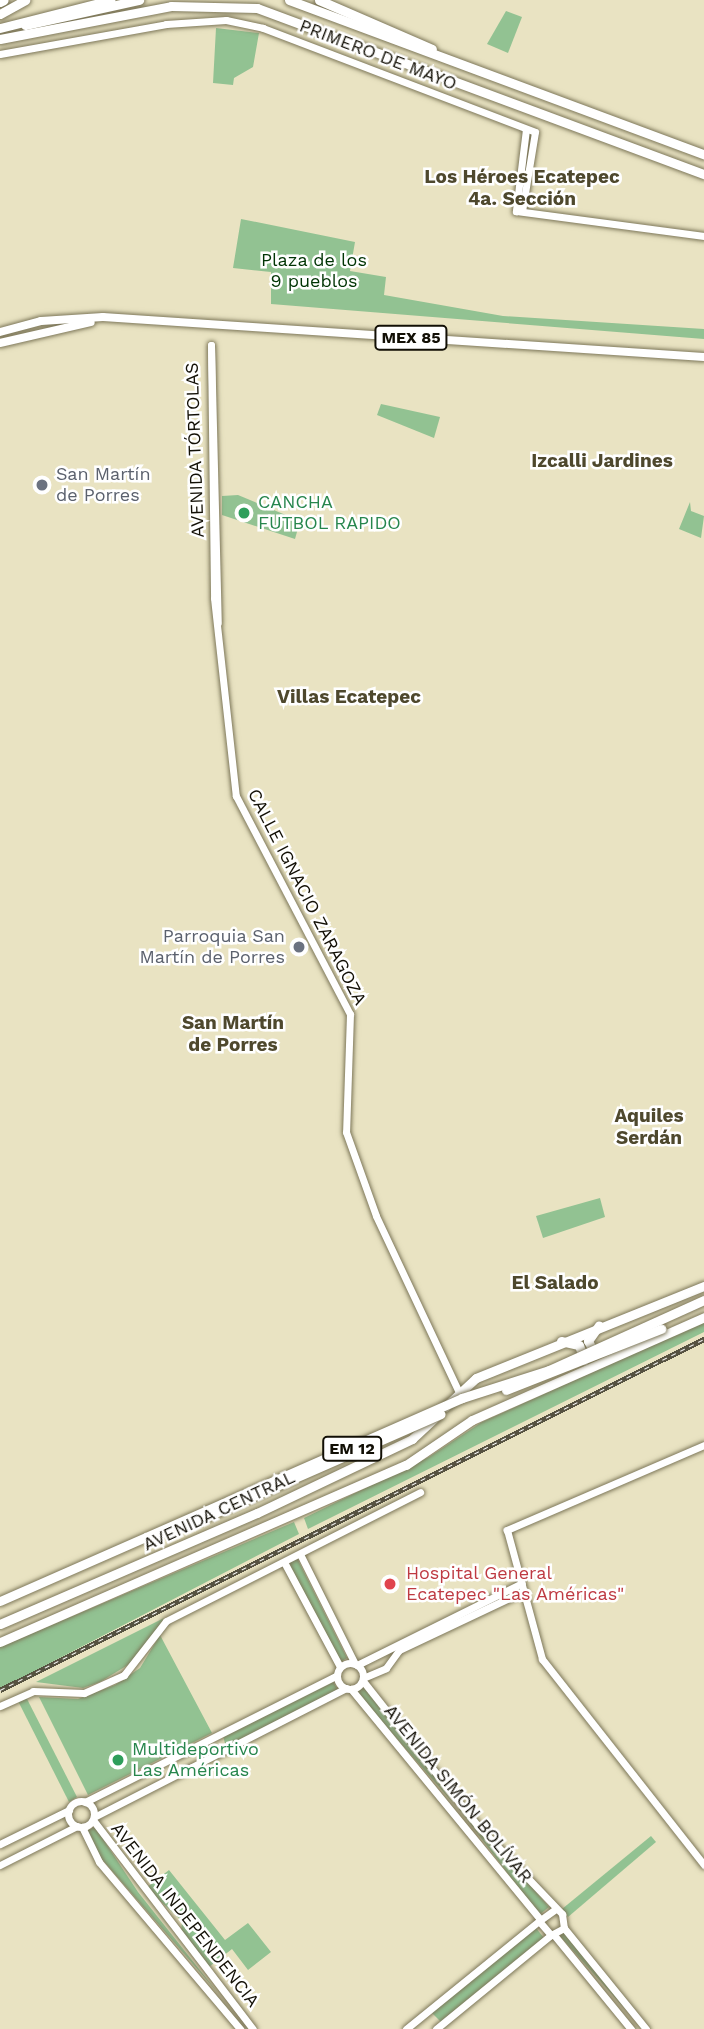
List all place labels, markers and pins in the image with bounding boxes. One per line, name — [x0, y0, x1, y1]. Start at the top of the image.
place label: San Martín de Porres — [56, 464, 151, 506]
marker: San Martín de Porres — [34, 477, 50, 493]
place label: CANCHA FUTBOL RAPIDO — [258, 492, 401, 534]
marker: CANCHA FUTBOL RAPIDO — [236, 505, 252, 521]
place label: Parroquia San Martín de Porres — [139, 926, 285, 968]
marker: Parroquia San Martín de Porres — [291, 939, 307, 955]
place label: Hospital General Ecatepec "Las Américas" — [406, 1563, 625, 1606]
marker: Hospital General Ecatepec "Las Américas" — [380, 1574, 400, 1594]
place label: Multideportivo Las Américas — [132, 1739, 259, 1782]
marker: Multideportivo Las Américas — [110, 1752, 126, 1768]

